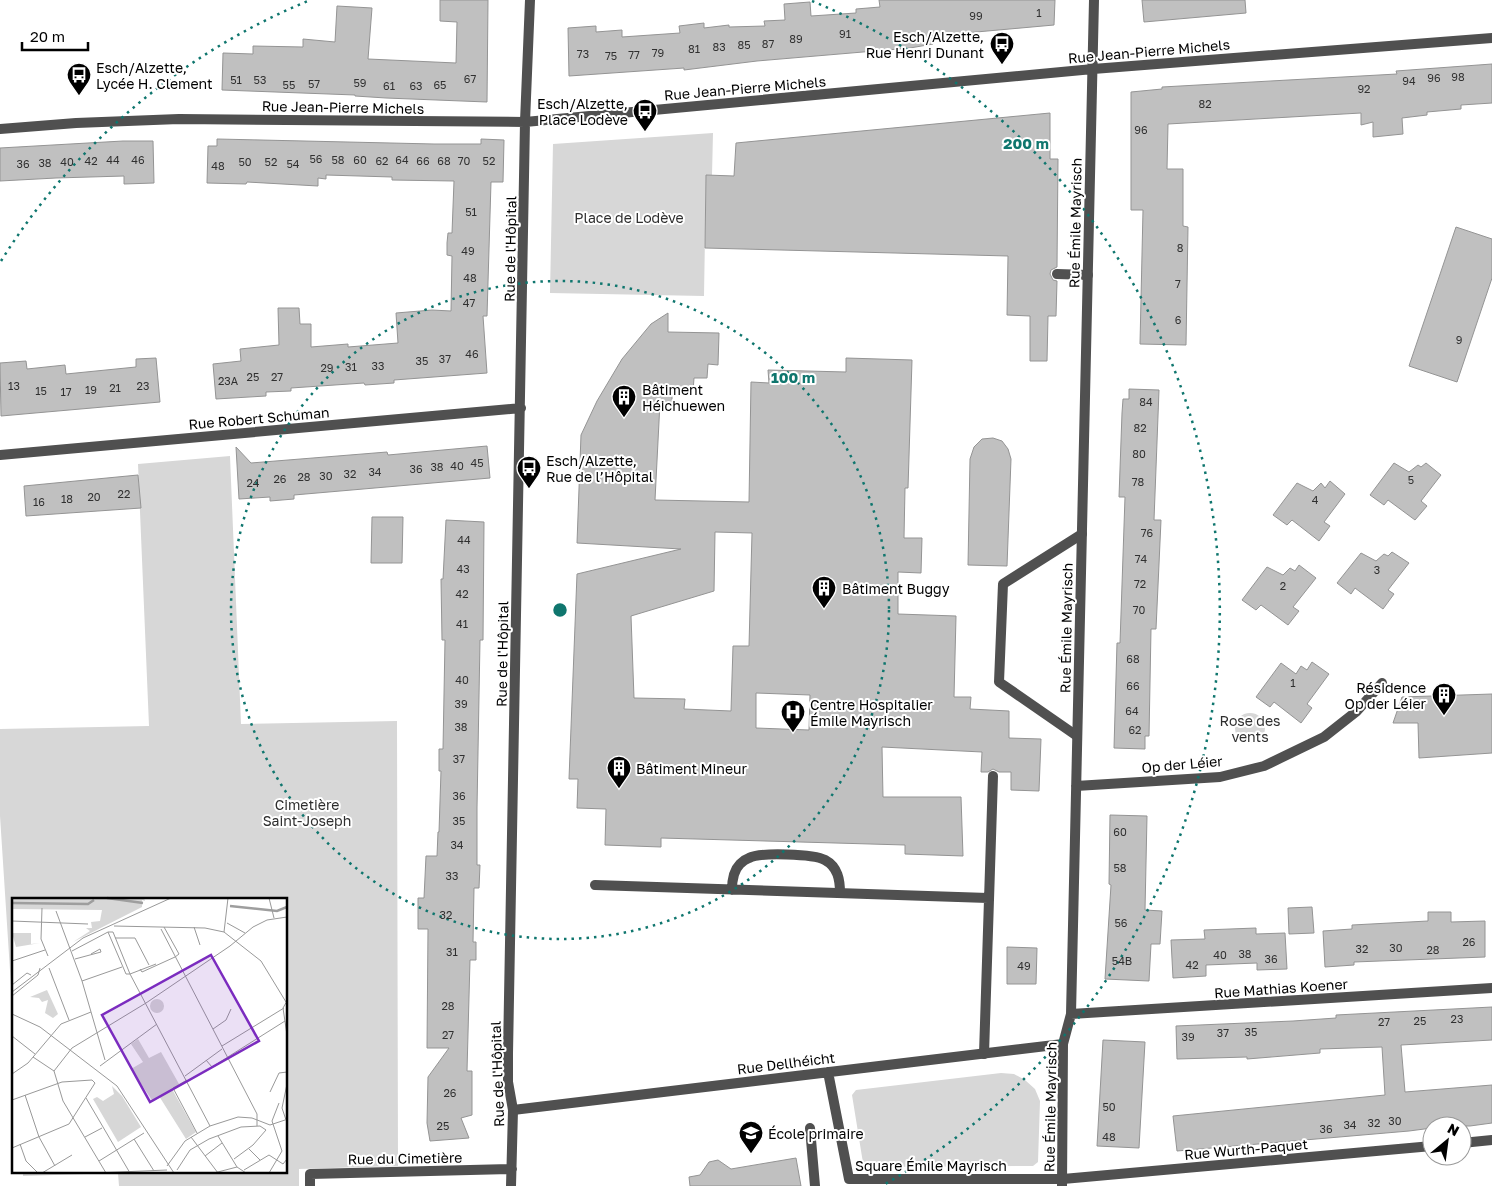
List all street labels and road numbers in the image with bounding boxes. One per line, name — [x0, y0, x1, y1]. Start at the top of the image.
street label: Rue Jean-Pierre Michels — [1067, 35, 1231, 67]
street label: Rue Jean-Pierre Michels — [663, 72, 827, 104]
street label: Rue Jean-Pierre Michels — [262, 97, 424, 117]
street label: Rue Émile Mayrisch — [1065, 158, 1085, 288]
street label: Rue de l'Hôpital — [501, 196, 519, 302]
street label: Rue Robert Schuman — [188, 403, 330, 433]
street label: Rue Émile Mayrisch — [1056, 563, 1076, 693]
street label: Rue de l'Hôpital — [493, 601, 511, 707]
street label: Op der Léier — [1141, 752, 1224, 776]
street label: Rue Mathias Koener — [1214, 975, 1349, 1001]
street label: Rue de l'Hôpital — [487, 1021, 507, 1127]
street label: Rue Émile Mayrisch — [1040, 1042, 1060, 1172]
street label: Rue Dellhéicht — [736, 1049, 836, 1077]
street label: Rue Wurth-Paquet — [1184, 1135, 1308, 1163]
street label: Rue du Cimetière — [348, 1149, 462, 1167]
street label: Square Émile Mayrisch — [855, 1157, 1007, 1174]

